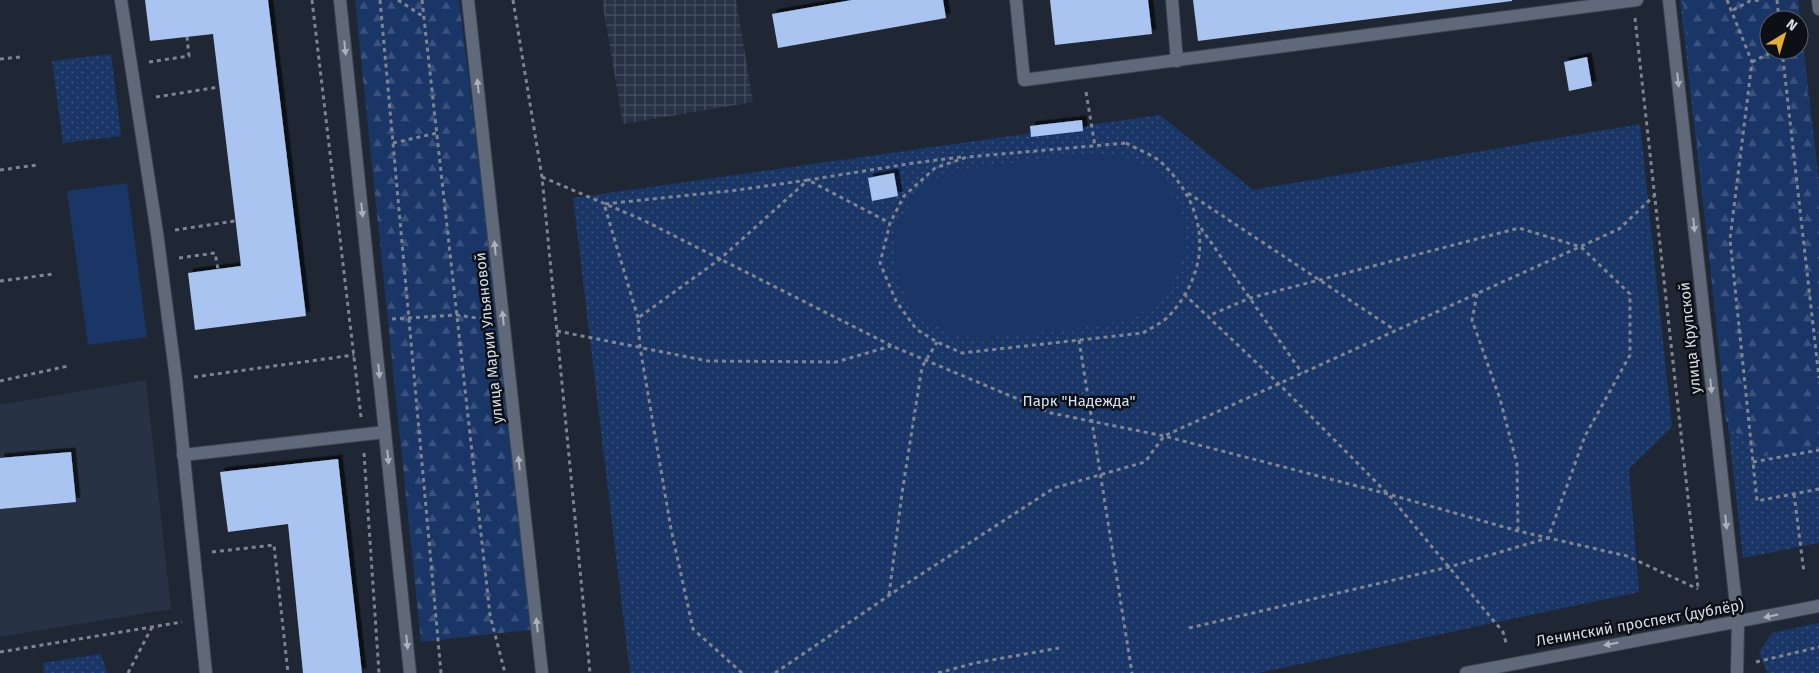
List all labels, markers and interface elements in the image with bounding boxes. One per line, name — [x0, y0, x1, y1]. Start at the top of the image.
north arrow — [1759, 10, 1809, 60]
text: N — [1783, 16, 1801, 35]
one-way arrow — [341, 41, 349, 57]
one-way arrow — [1674, 72, 1682, 88]
one-way arrow — [473, 78, 481, 94]
one-way arrow — [358, 202, 366, 218]
one-way arrow — [1690, 217, 1698, 233]
one-way arrow — [491, 240, 499, 256]
street label: улица Марии Ульяновой — [471, 251, 507, 425]
street label: улица Крупской — [1675, 281, 1705, 395]
one-way arrow — [499, 310, 507, 326]
one-way arrow — [375, 364, 383, 380]
one-way arrow — [1707, 378, 1715, 394]
park label: Парк "Надежда" — [1023, 392, 1135, 410]
one-way arrow — [384, 449, 392, 465]
one-way arrow — [515, 455, 523, 471]
one-way arrow — [1722, 515, 1730, 531]
street label: Ленинский проспект (дублёр) — [1535, 596, 1745, 650]
one-way arrow — [1763, 612, 1779, 620]
one-way arrow — [533, 616, 541, 632]
one-way arrow — [403, 634, 411, 650]
one-way arrow — [1603, 641, 1619, 649]

